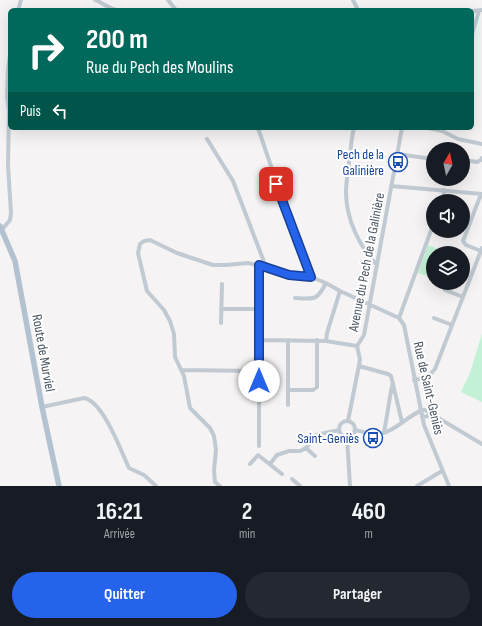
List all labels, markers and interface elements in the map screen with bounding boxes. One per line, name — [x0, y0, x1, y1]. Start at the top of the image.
text: 200 m — [86, 23, 148, 56]
icon: right — [20, 24, 72, 76]
text: Rue du Pech des Moulins — [86, 57, 233, 78]
icon: left — [49, 100, 71, 122]
text: Puis — [20, 102, 41, 121]
north arrow — [426, 142, 470, 186]
map controls — [426, 142, 470, 290]
place label: Pech de la Galinière — [337, 146, 384, 179]
bus stop icon: Pech de la Galinière — [387, 151, 409, 173]
pin — [259, 167, 293, 201]
icon: arrive — [265, 173, 287, 195]
street label: Avenue du Pech de la Galinière — [344, 191, 388, 334]
button: sound — [426, 194, 470, 238]
button: layers — [426, 246, 470, 290]
street label: Route de Murviel — [28, 313, 59, 393]
street label: Rue de Saint-Geniès — [410, 340, 448, 436]
position arrow — [238, 360, 280, 402]
bus stop icon: Saint-Geniès — [362, 427, 384, 449]
place label: Saint-Geniès — [298, 430, 359, 447]
text: 16:21 — [96, 497, 142, 526]
text: 2 — [242, 497, 252, 526]
text: 460 — [352, 497, 386, 526]
text: Arrivée — [104, 526, 135, 542]
text: min — [239, 526, 255, 542]
text: m — [364, 526, 373, 542]
button: Quitter — [12, 572, 237, 618]
button: Partager — [245, 572, 470, 618]

